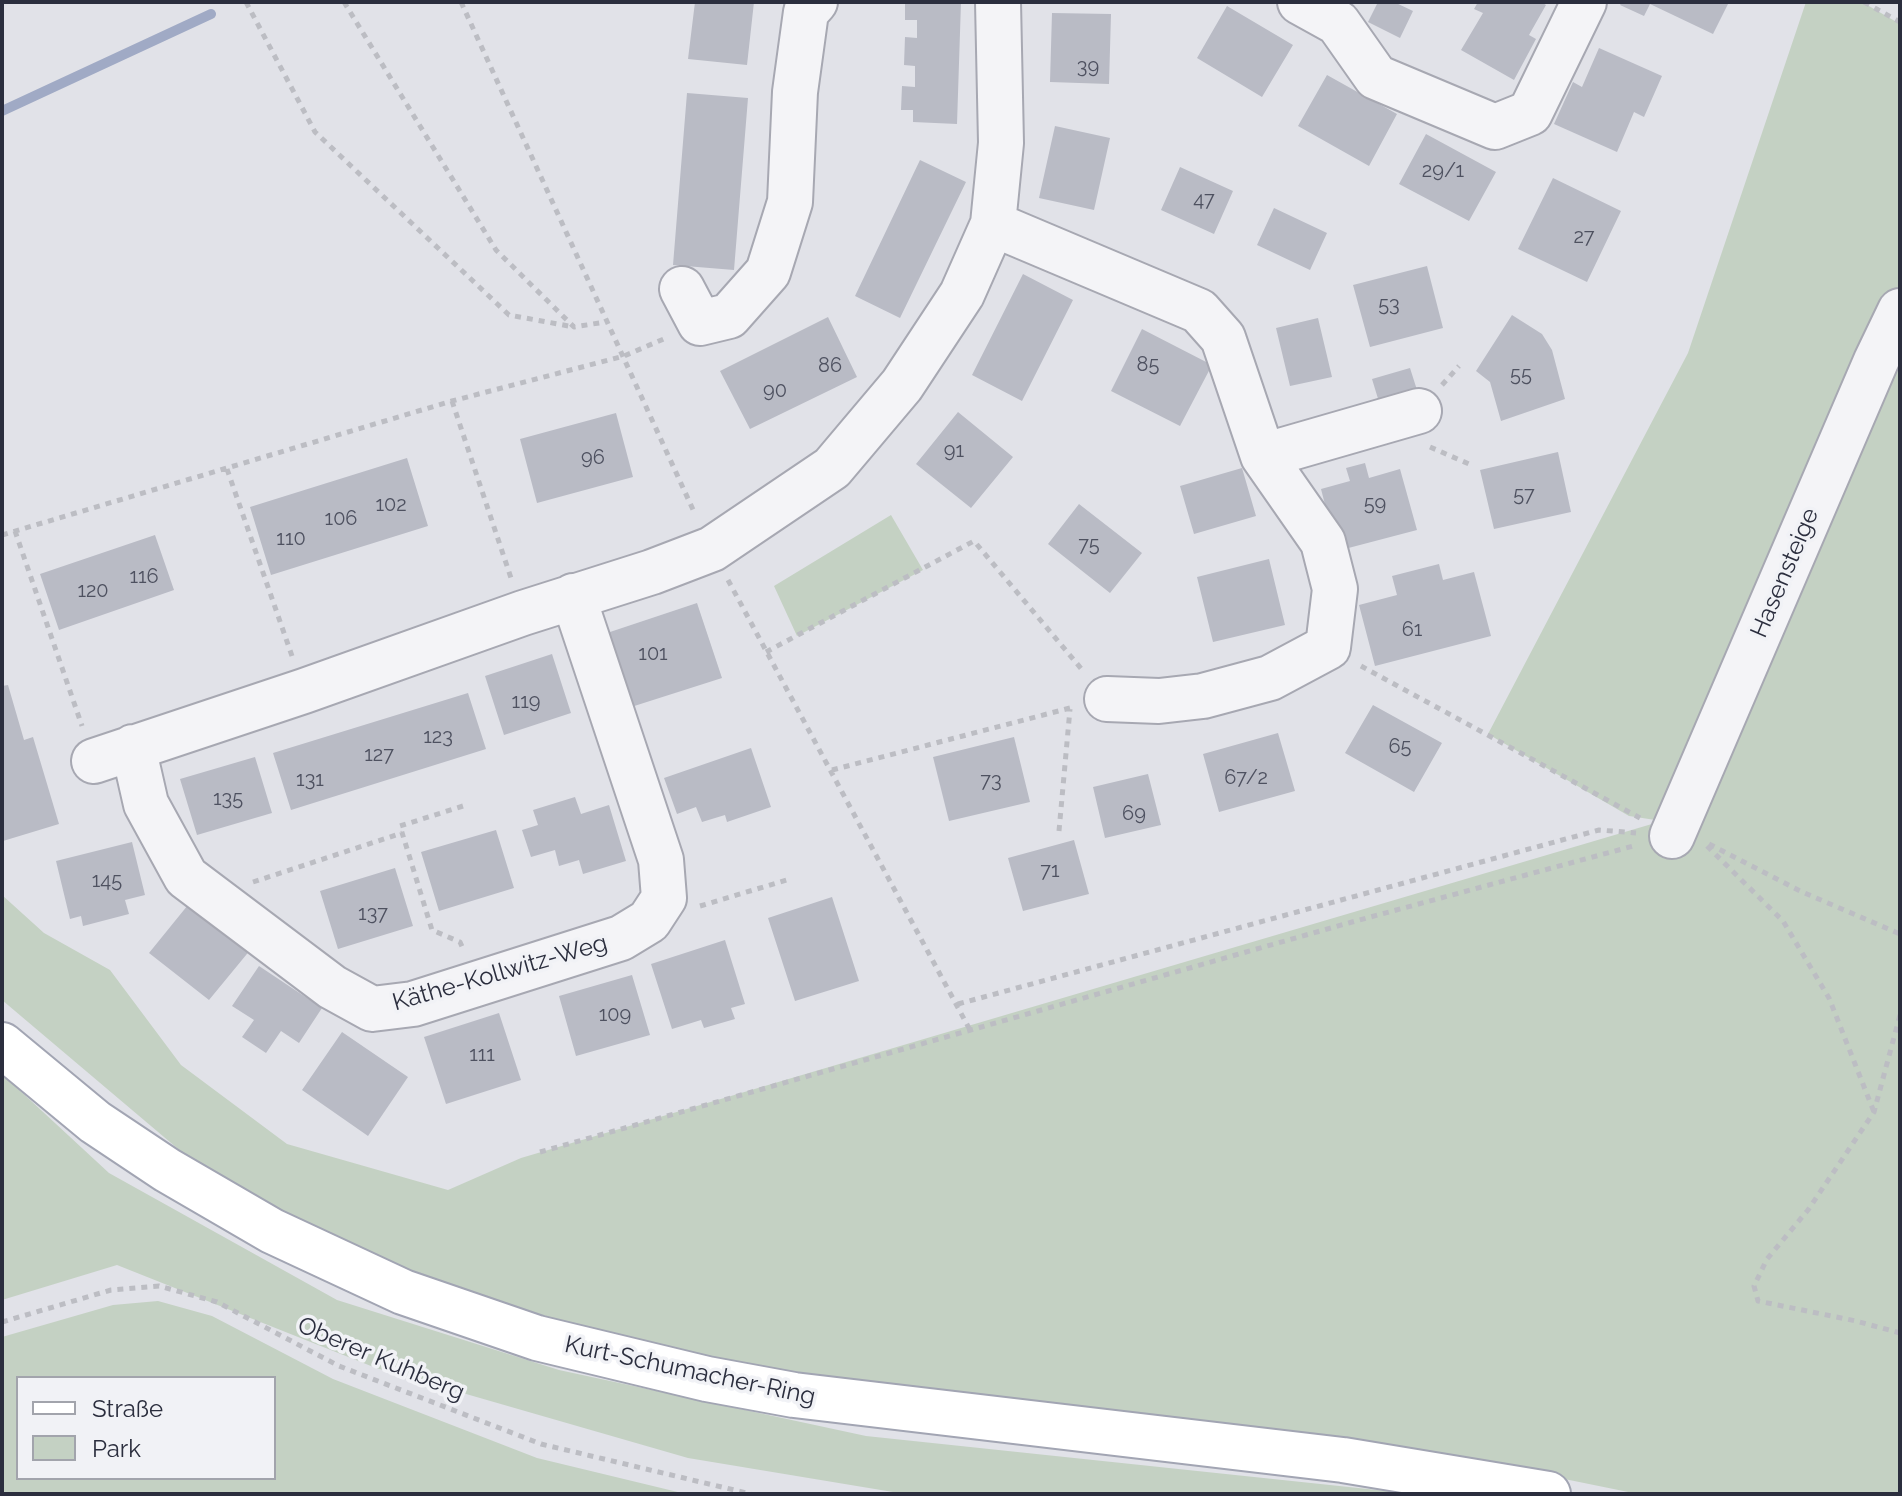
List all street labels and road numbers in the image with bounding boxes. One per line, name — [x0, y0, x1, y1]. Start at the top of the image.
street label: Hasensteige — [1745, 504, 1825, 642]
street label: Käthe-Kollwitz-Weg — [389, 929, 611, 1017]
street label: Oberer Kuhberg — [293, 1311, 469, 1407]
street label: Kurt-Schumacher-Ring — [562, 1330, 818, 1412]

